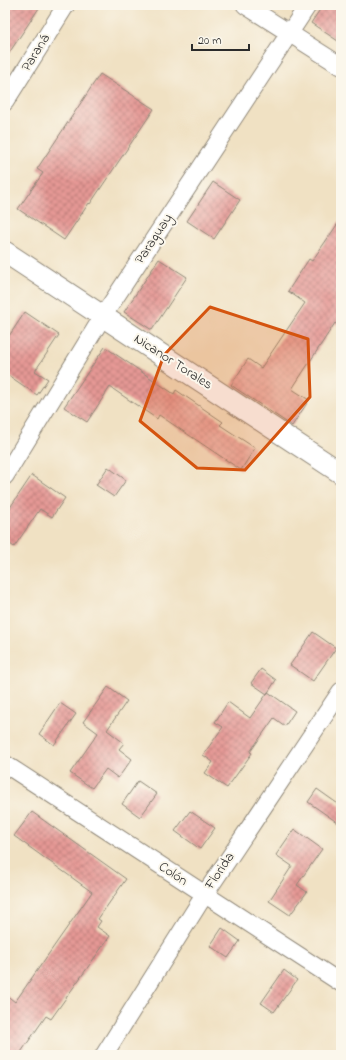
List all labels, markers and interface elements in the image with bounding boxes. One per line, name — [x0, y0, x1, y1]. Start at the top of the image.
scale bar — [192, 26, 249, 52]
street label: Paraná — [16, 30, 56, 76]
text: 20 m — [198, 32, 221, 50]
street label: Paraguay — [130, 209, 179, 269]
street label: Nicanor Torales — [129, 329, 217, 395]
street label: Florida — [199, 848, 240, 895]
street label: Colón — [154, 857, 192, 891]

